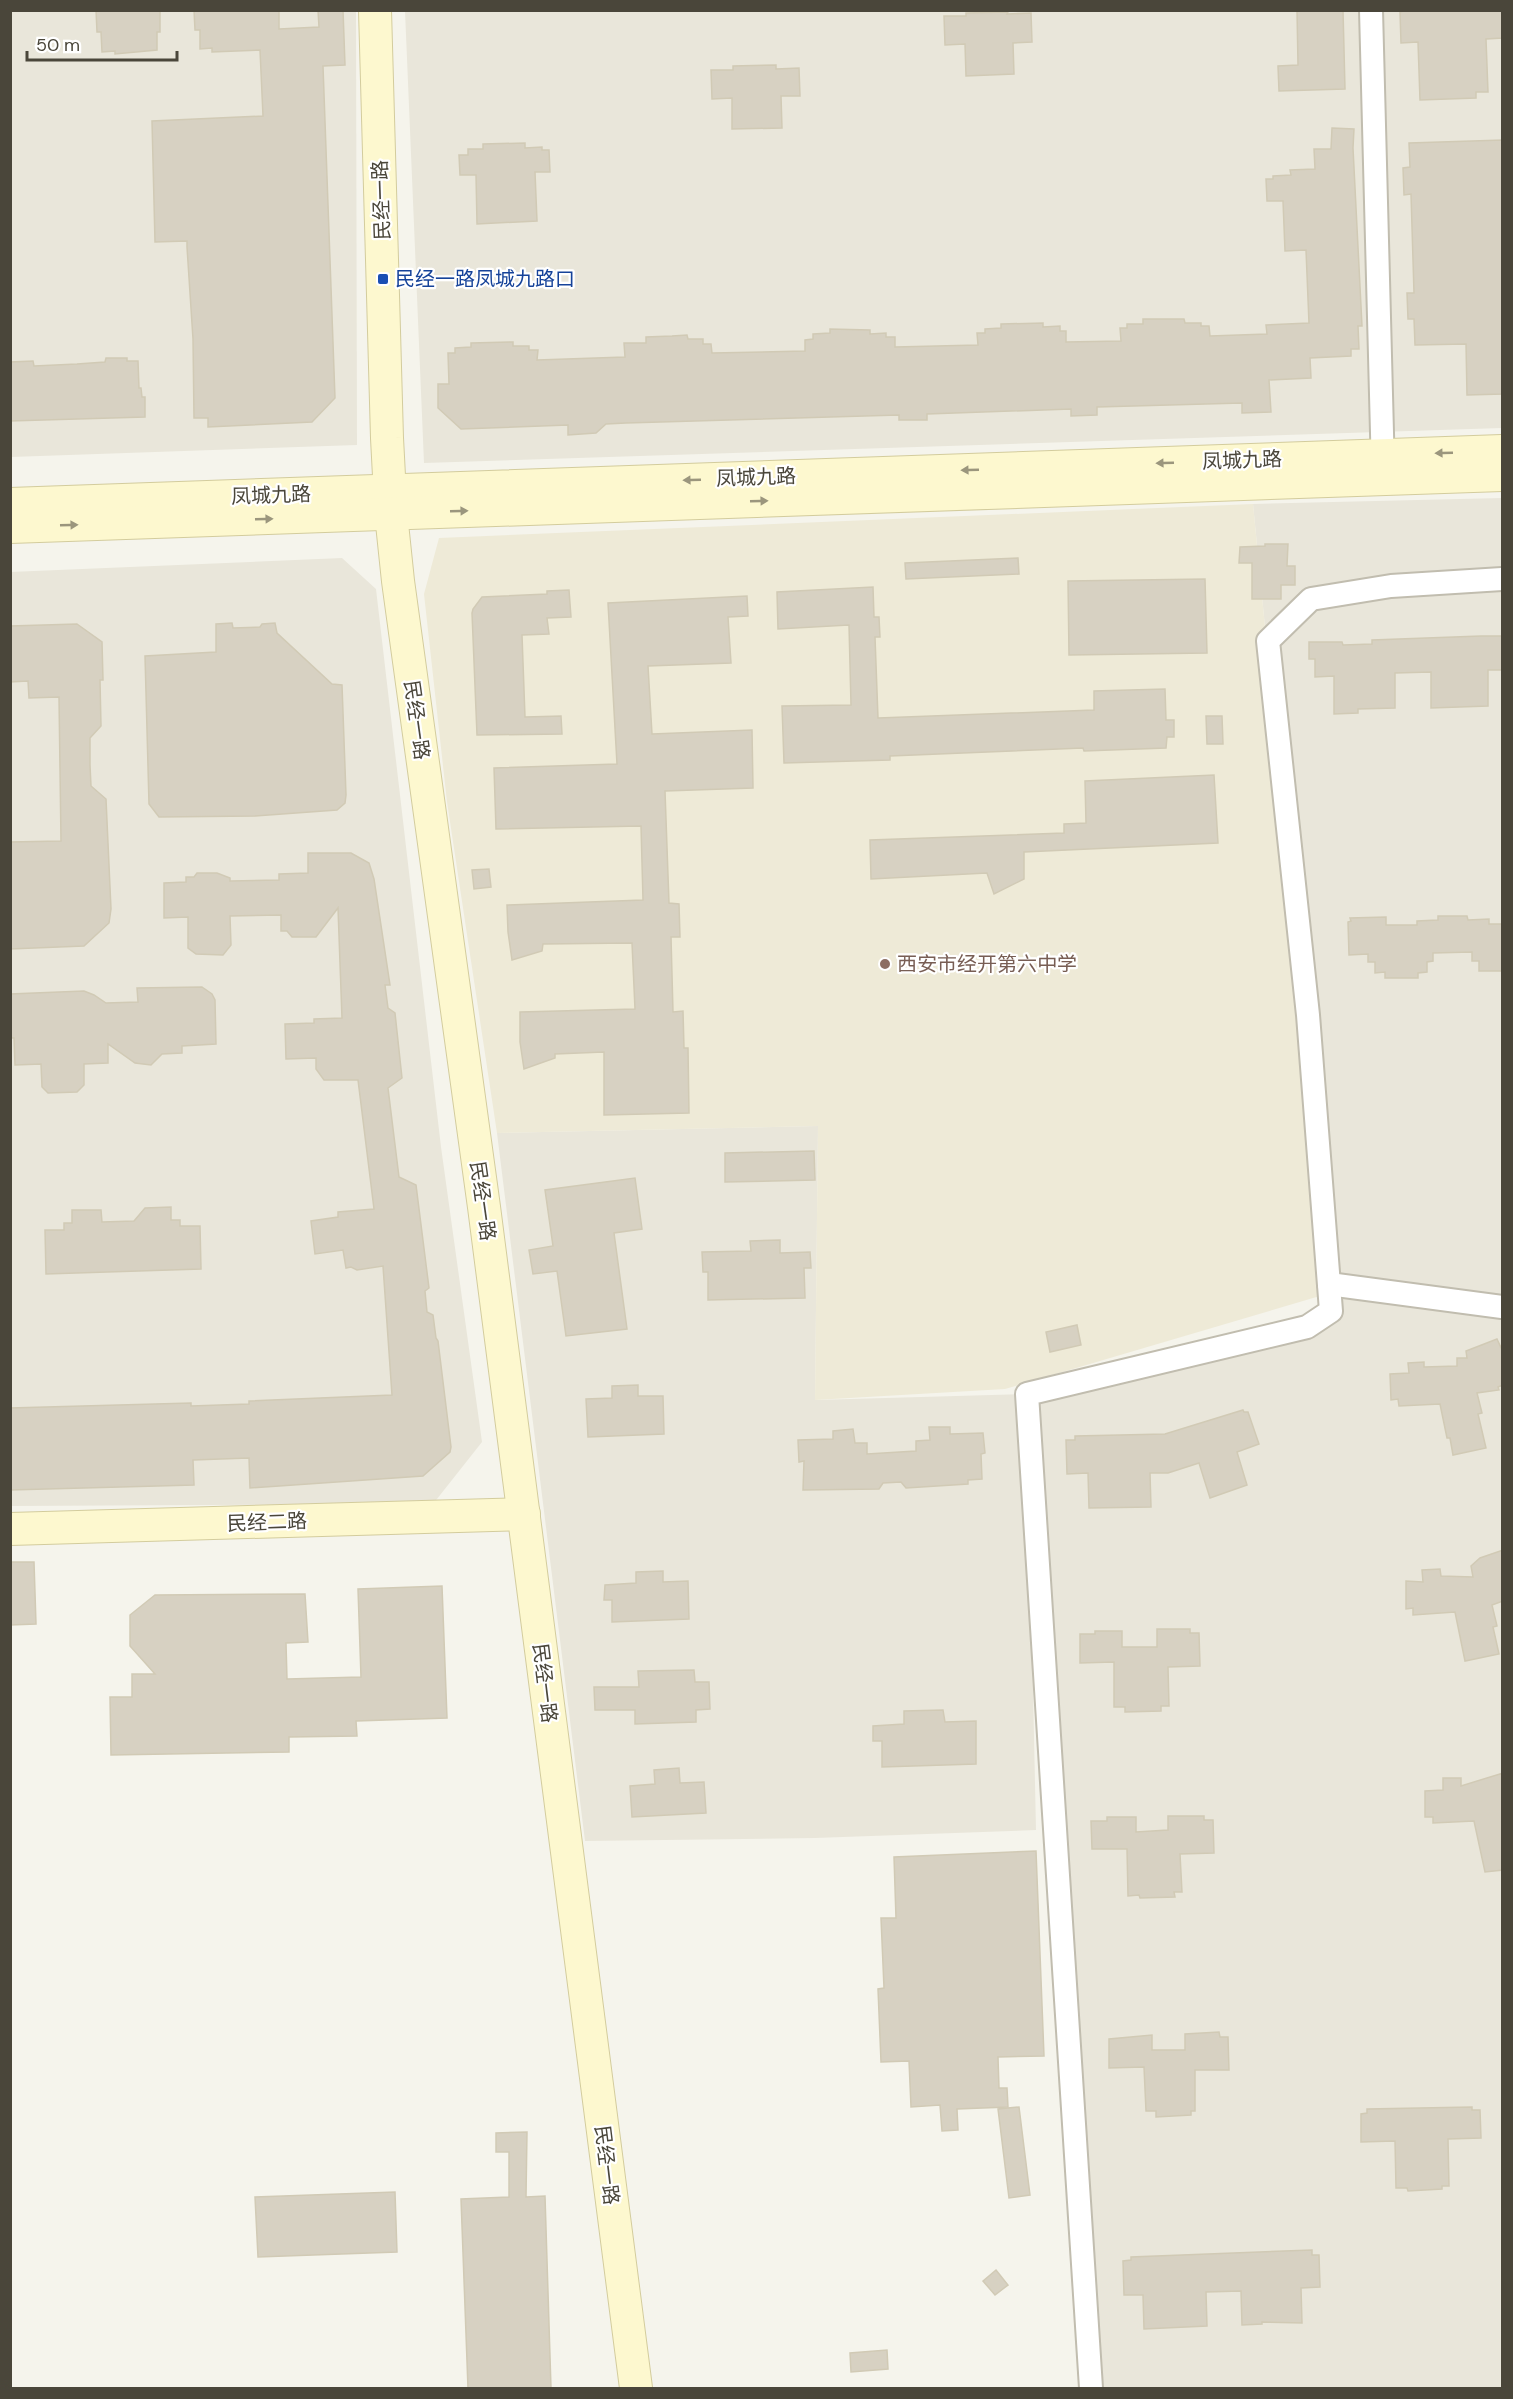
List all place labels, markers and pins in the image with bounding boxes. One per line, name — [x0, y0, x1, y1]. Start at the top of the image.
place label: 民经一路凤城九路口 — [395, 266, 575, 292]
marker: 民经一路凤城九路口 — [376, 272, 390, 286]
place label: 西安市经开第六中学 — [897, 951, 1077, 977]
marker: 西安市经开第六中学 — [878, 957, 892, 971]

